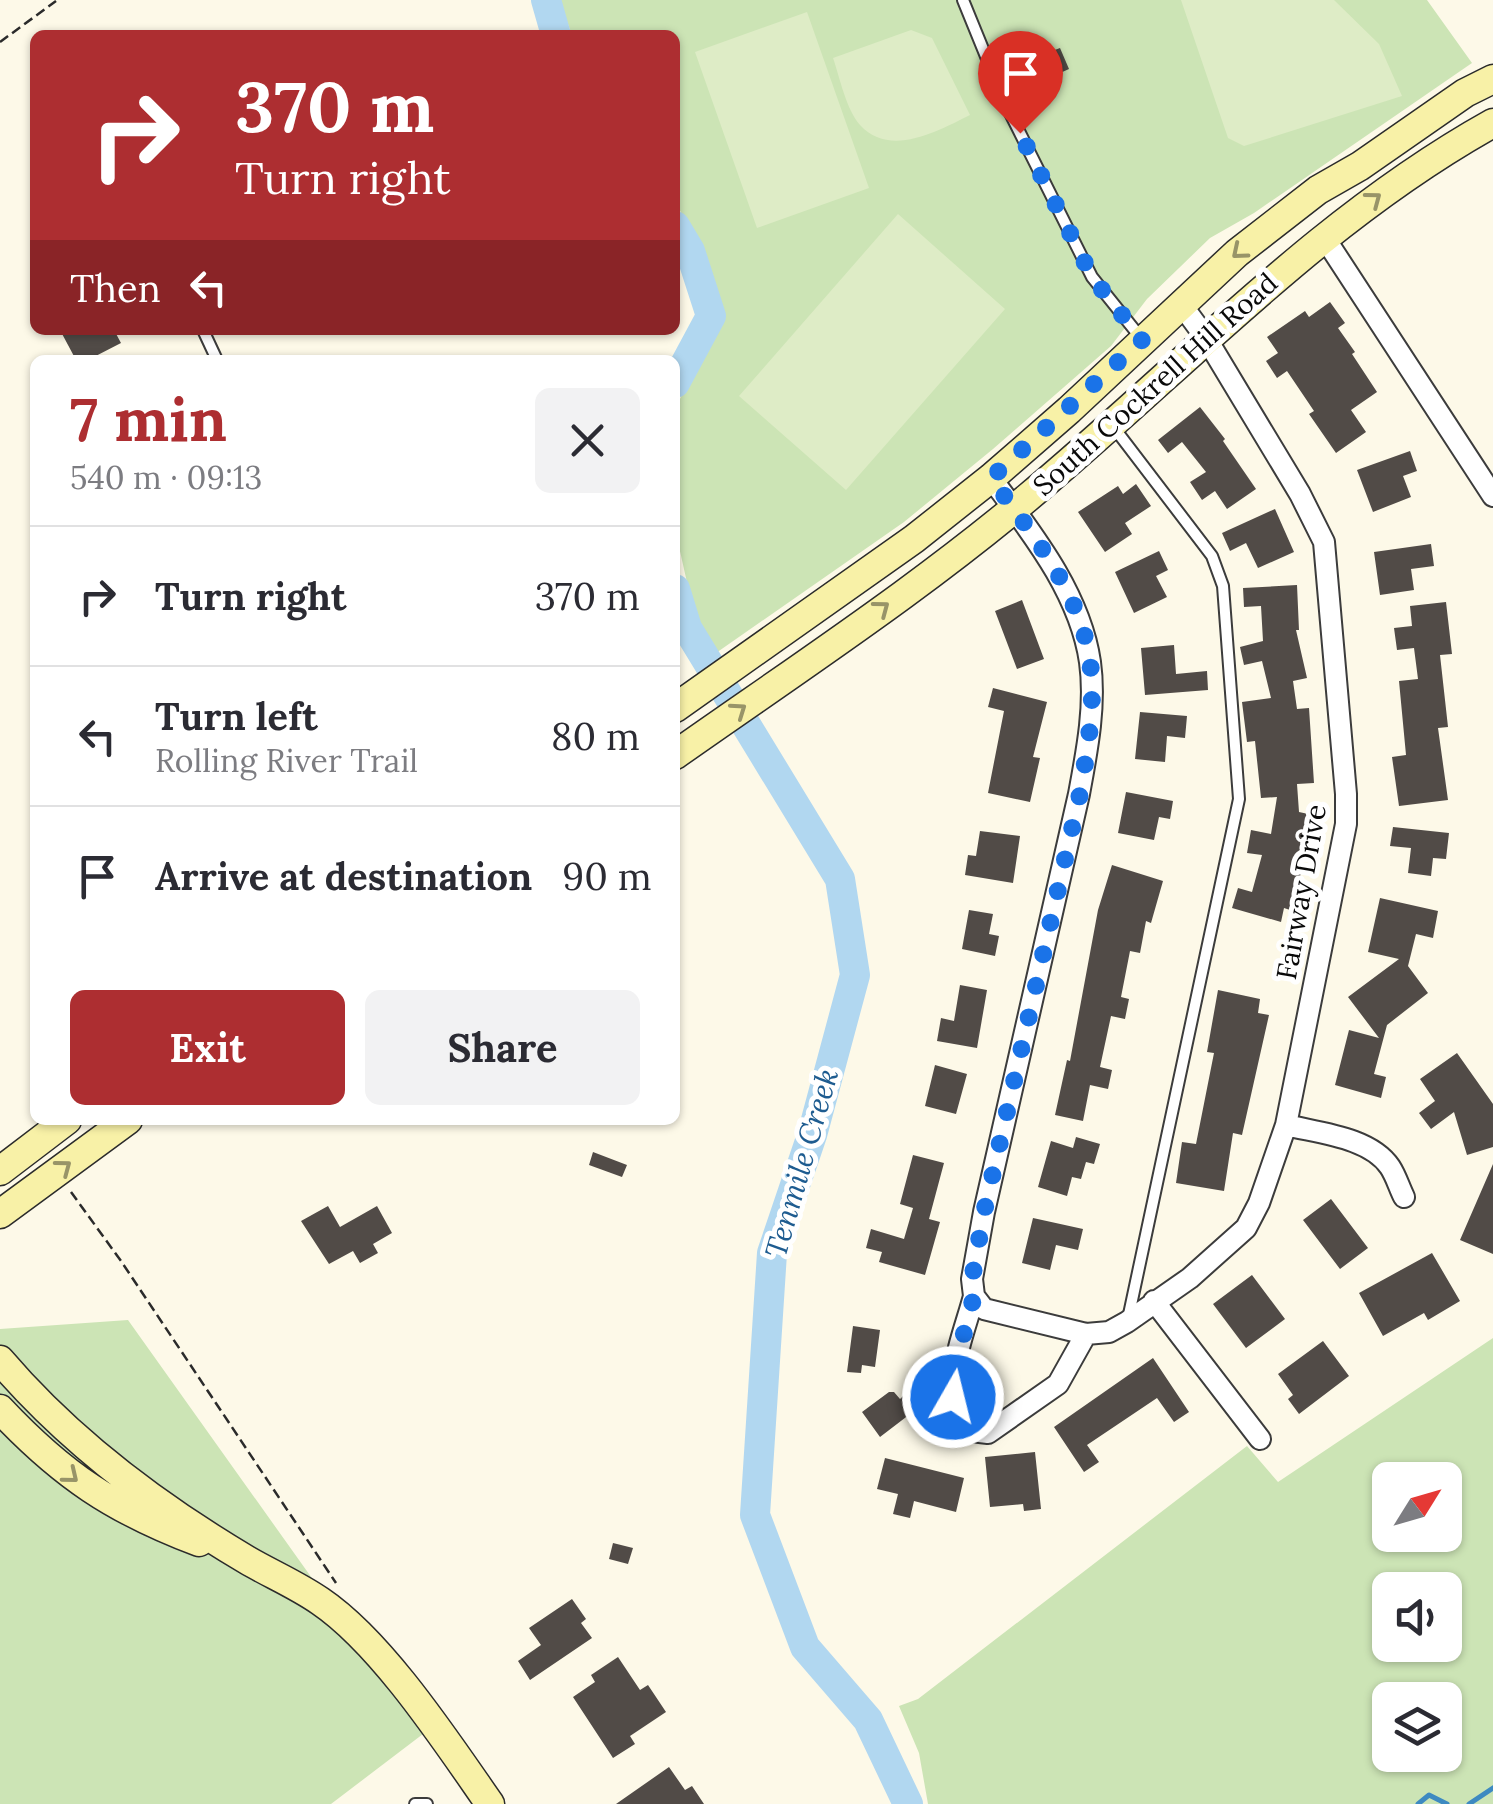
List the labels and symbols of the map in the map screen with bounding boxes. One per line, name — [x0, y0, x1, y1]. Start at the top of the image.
pin — [978, 31, 1063, 134]
one-way arrow — [1363, 193, 1381, 210]
one-way arrow — [1233, 240, 1251, 258]
street label: South Cockrell Hill Road — [1025, 265, 1285, 503]
one-way arrow — [871, 603, 889, 620]
one-way arrow — [728, 704, 746, 722]
street label: Fairway Drive — [1268, 802, 1334, 982]
water label: Tenmile Creek — [756, 1064, 846, 1262]
one-way arrow — [53, 1162, 71, 1179]
position arrow — [901, 1345, 1005, 1449]
north arrow — [1372, 1462, 1462, 1552]
one-way arrow — [59, 1464, 77, 1482]

